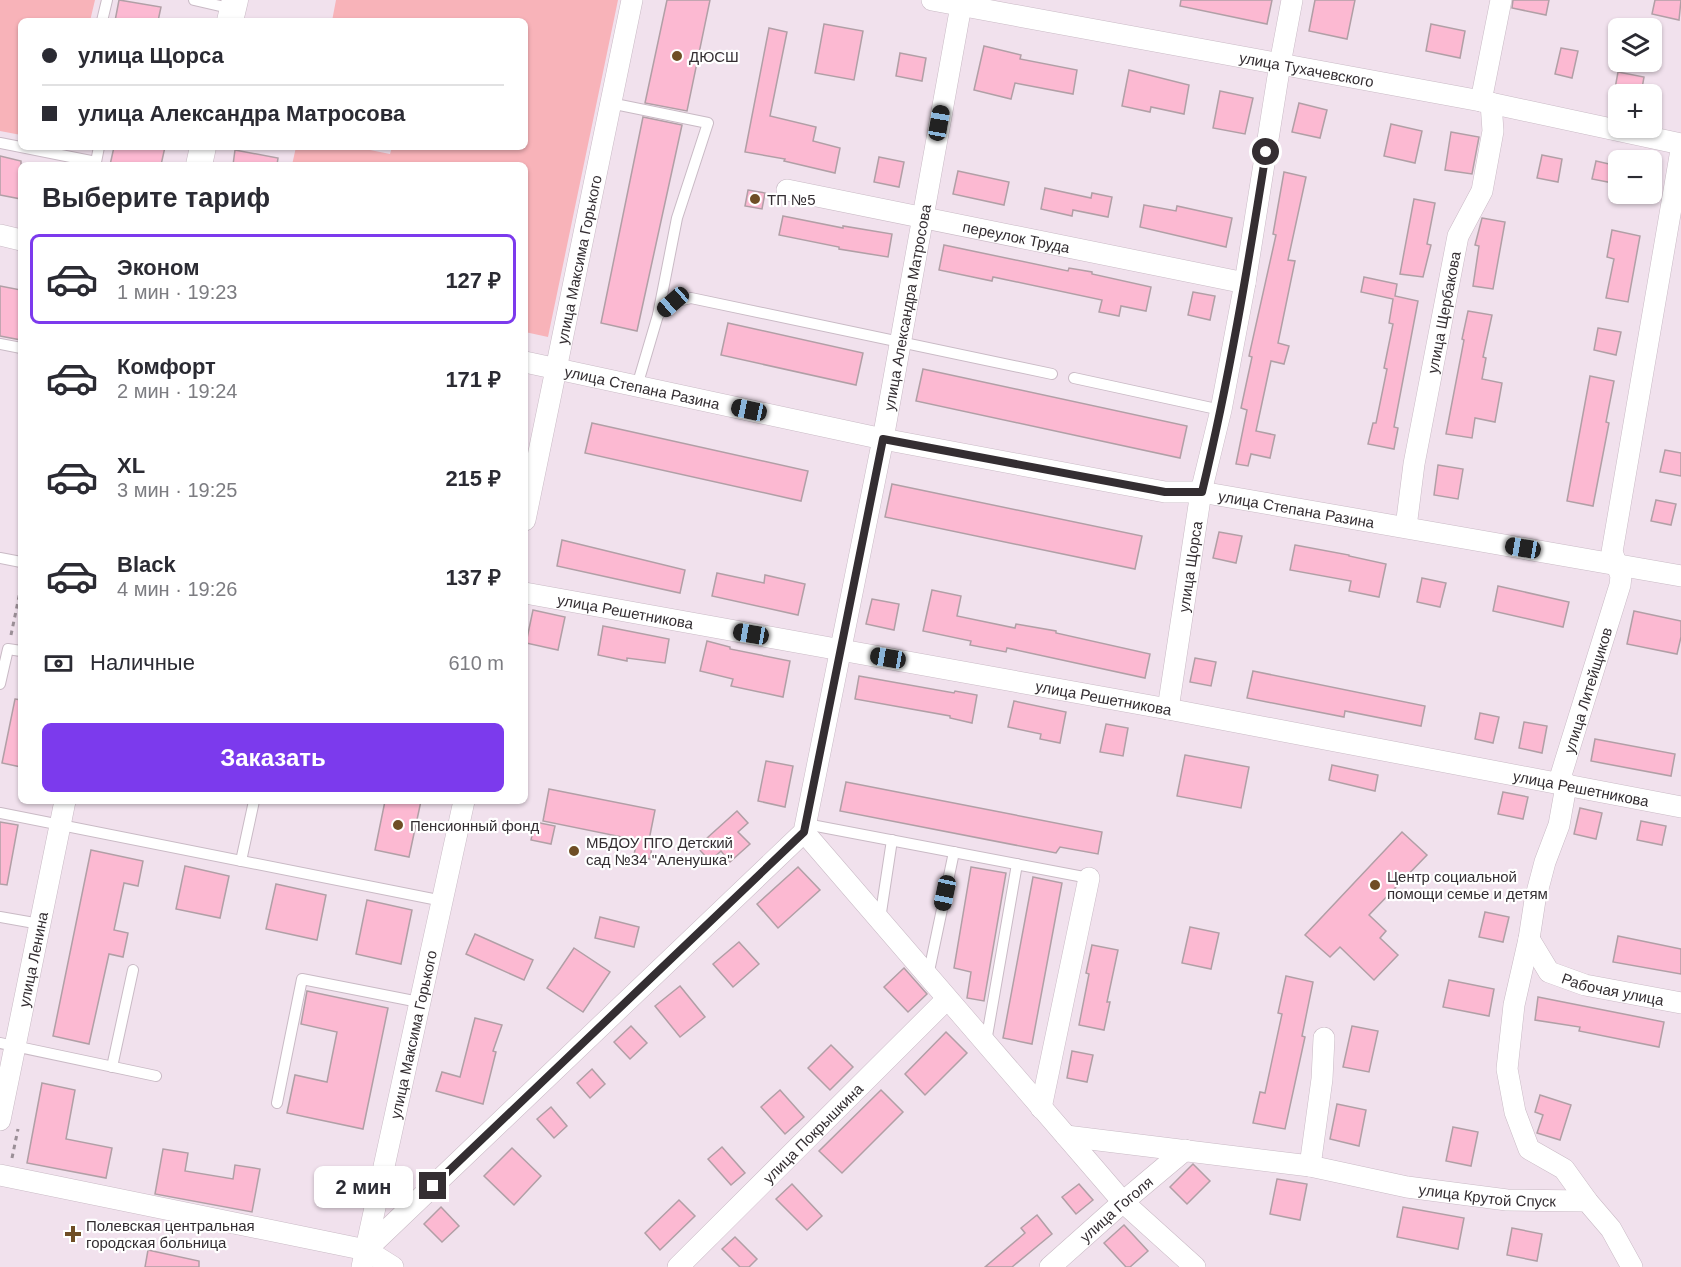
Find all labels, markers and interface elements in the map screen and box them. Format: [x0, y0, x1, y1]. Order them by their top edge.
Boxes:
map controls [1608, 18, 1662, 204]
button: layers [1608, 18, 1662, 72]
text: улица Щорса [78, 43, 224, 68]
place label: ДЮСШ [689, 48, 739, 65]
street label: улица Тухачевского [1238, 48, 1375, 90]
marker: ДЮСШ [670, 49, 684, 63]
button: + [1608, 84, 1662, 138]
text: улица Александра Матросова [78, 101, 405, 126]
car [927, 104, 951, 142]
route start [1252, 138, 1279, 165]
button: − [1608, 150, 1662, 204]
street label: улица Максима Горького [553, 173, 604, 345]
text: Выберите тариф [42, 183, 270, 213]
place label: ТП №5 [767, 191, 816, 208]
marker: ТП №5 [748, 192, 762, 206]
street label: улица Александра Матросова [880, 202, 934, 412]
street label: переулок Труда [961, 217, 1072, 256]
street label: улица Щербакова [1423, 249, 1463, 375]
icon: car [45, 252, 99, 306]
text: Эконом [117, 255, 200, 280]
text: 127 ₽ [445, 268, 501, 293]
text: 1 мин · 19:23 [117, 281, 237, 303]
car [654, 283, 692, 321]
icon: car [45, 351, 99, 405]
text: Комфорт [117, 354, 216, 379]
street label: улица Степана Разина [563, 362, 722, 412]
text: 171 ₽ [445, 367, 501, 392]
text: 2 мин · 19:24 [117, 380, 237, 402]
car [730, 397, 768, 423]
icon: car [45, 450, 99, 504]
text: XL [117, 453, 145, 478]
text: 215 ₽ [445, 466, 501, 491]
text: 3 мин · 19:25 [117, 479, 237, 501]
street label: улица Степана Разина [1217, 487, 1376, 531]
street label: улица Щорса [1174, 519, 1205, 613]
car [1504, 536, 1542, 560]
icon: car [45, 549, 99, 603]
text: Black [117, 552, 176, 577]
text: 137 ₽ [445, 565, 501, 590]
text: 4 мин · 19:26 [117, 578, 237, 600]
street label: улица Решетникова [556, 591, 695, 632]
car [732, 622, 770, 646]
street label: улица Литейщиков [1560, 625, 1615, 755]
car [869, 646, 907, 670]
icon: cash [42, 647, 75, 680]
text: Наличные [90, 650, 195, 675]
text: 610 m [448, 652, 504, 674]
street label: улица Решетникова [1034, 677, 1174, 718]
button: Заказать [42, 723, 504, 792]
street label: улица Решетникова [1512, 767, 1651, 809]
place label: Пенсионный фонд [410, 817, 539, 834]
marker: Пенсионный фонд [391, 818, 405, 832]
place label: МБДОУ ПГО Детский сад №34 "Аленушка" [586, 834, 733, 868]
marker: МБДОУ ПГО Детский сад №34 "Аленушка" [567, 844, 581, 858]
place label: Центр социальной помощи семье и детям [1387, 868, 1548, 902]
car [932, 874, 958, 912]
marker: Центр социальной помощи семье и детям [1368, 878, 1382, 892]
street label: улица Ленина [15, 909, 51, 1008]
street label: улица Максима Горького [386, 949, 440, 1120]
street label: Рабочая улица [1560, 969, 1666, 1008]
street label: улица Покрышкина [759, 1079, 866, 1186]
callout: 2 мин [313, 1165, 412, 1207]
route end [419, 1172, 446, 1199]
street label: улица Гоголя [1076, 1173, 1156, 1245]
text: 2 мин [336, 1176, 391, 1198]
street label: улица Крутой Спуск [1418, 1180, 1557, 1209]
place label: Полевская центральная городская больница [86, 1217, 255, 1251]
marker: Полевская центральная городская больница [64, 1225, 82, 1243]

